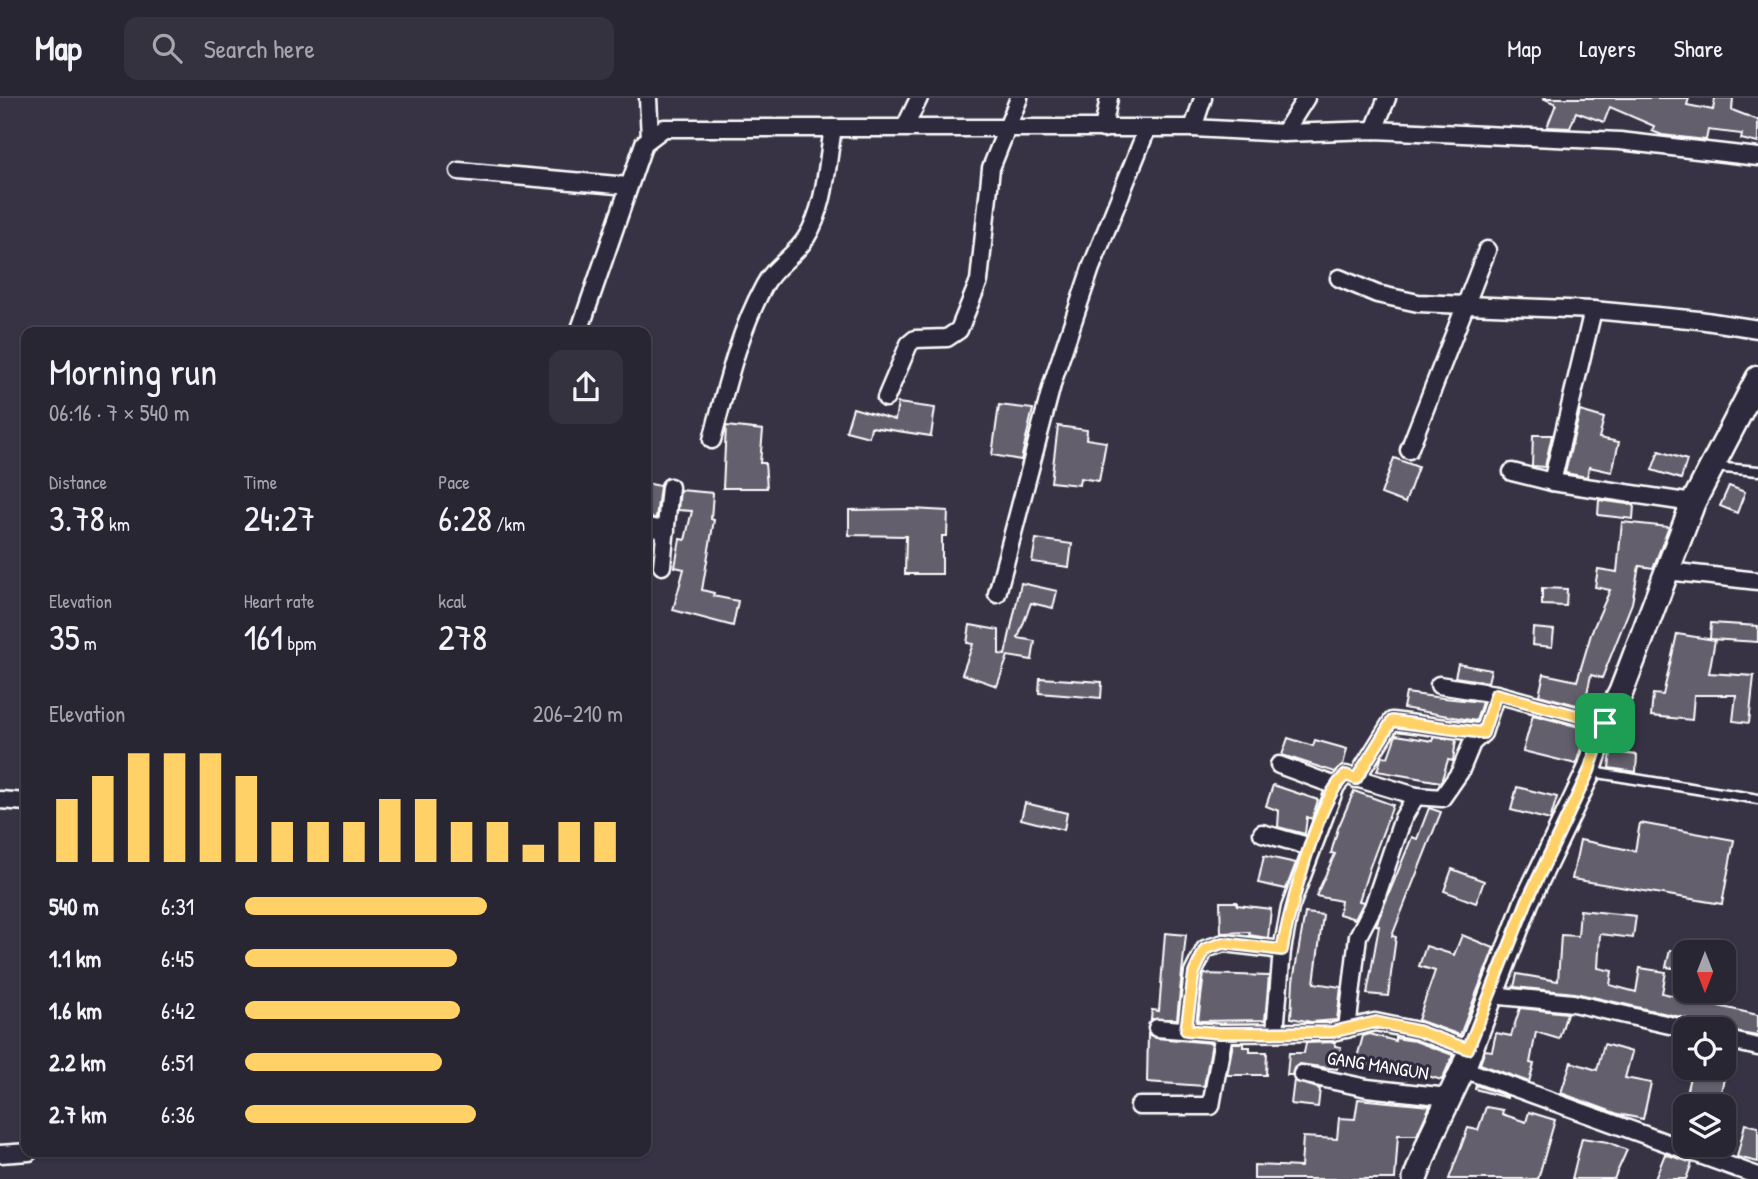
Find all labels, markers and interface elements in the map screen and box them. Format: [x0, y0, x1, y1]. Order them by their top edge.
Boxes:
search box [124, 17, 614, 80]
text: Map [35, 26, 82, 70]
icon: search [148, 29, 186, 67]
text: Search here [204, 31, 315, 66]
text: Map [1507, 32, 1541, 64]
text: Layers [1579, 32, 1636, 64]
text: Share [1674, 32, 1723, 64]
text: Morning run [49, 345, 217, 397]
button: share [549, 350, 623, 424]
text: 06:16 · 7 × 540 m [49, 397, 189, 428]
text: Distance [49, 469, 107, 495]
text: Time [244, 469, 277, 495]
text: Pace [438, 469, 470, 495]
text: 3.78 [49, 495, 105, 542]
text: 24:27 [244, 495, 315, 542]
text: 6:28 [438, 495, 492, 542]
text: km [105, 511, 130, 537]
text: /km [492, 511, 525, 537]
text: Elevation [49, 588, 112, 614]
text: Heart rate [244, 588, 315, 614]
text: kcal [438, 588, 466, 614]
text: 35 [49, 614, 80, 661]
text: 161 [244, 614, 283, 661]
text: 278 [438, 614, 487, 661]
text: m [80, 630, 97, 656]
text: bpm [283, 630, 316, 656]
pin [1575, 693, 1635, 753]
text: Elevation [49, 698, 125, 729]
text: 206–210 m [533, 698, 623, 729]
icon: arrive [1586, 704, 1624, 742]
text: 540 m [49, 891, 99, 922]
text: 6:31 [161, 891, 194, 922]
north arrow [1673, 940, 1736, 1003]
map controls [1673, 940, 1736, 1157]
text: 1.1 km [49, 943, 101, 974]
text: 6:45 [161, 943, 194, 974]
text: 1.6 km [49, 995, 102, 1026]
text: 6:42 [161, 995, 195, 1026]
button: locate [1673, 1017, 1736, 1080]
street label: GANG MANGUN [1325, 1044, 1431, 1086]
text: 2.2 km [49, 1047, 106, 1078]
text: 6:51 [161, 1047, 194, 1078]
button: layers [1673, 1094, 1736, 1157]
text: 2.7 km [49, 1099, 107, 1130]
text: 6:36 [161, 1099, 195, 1130]

